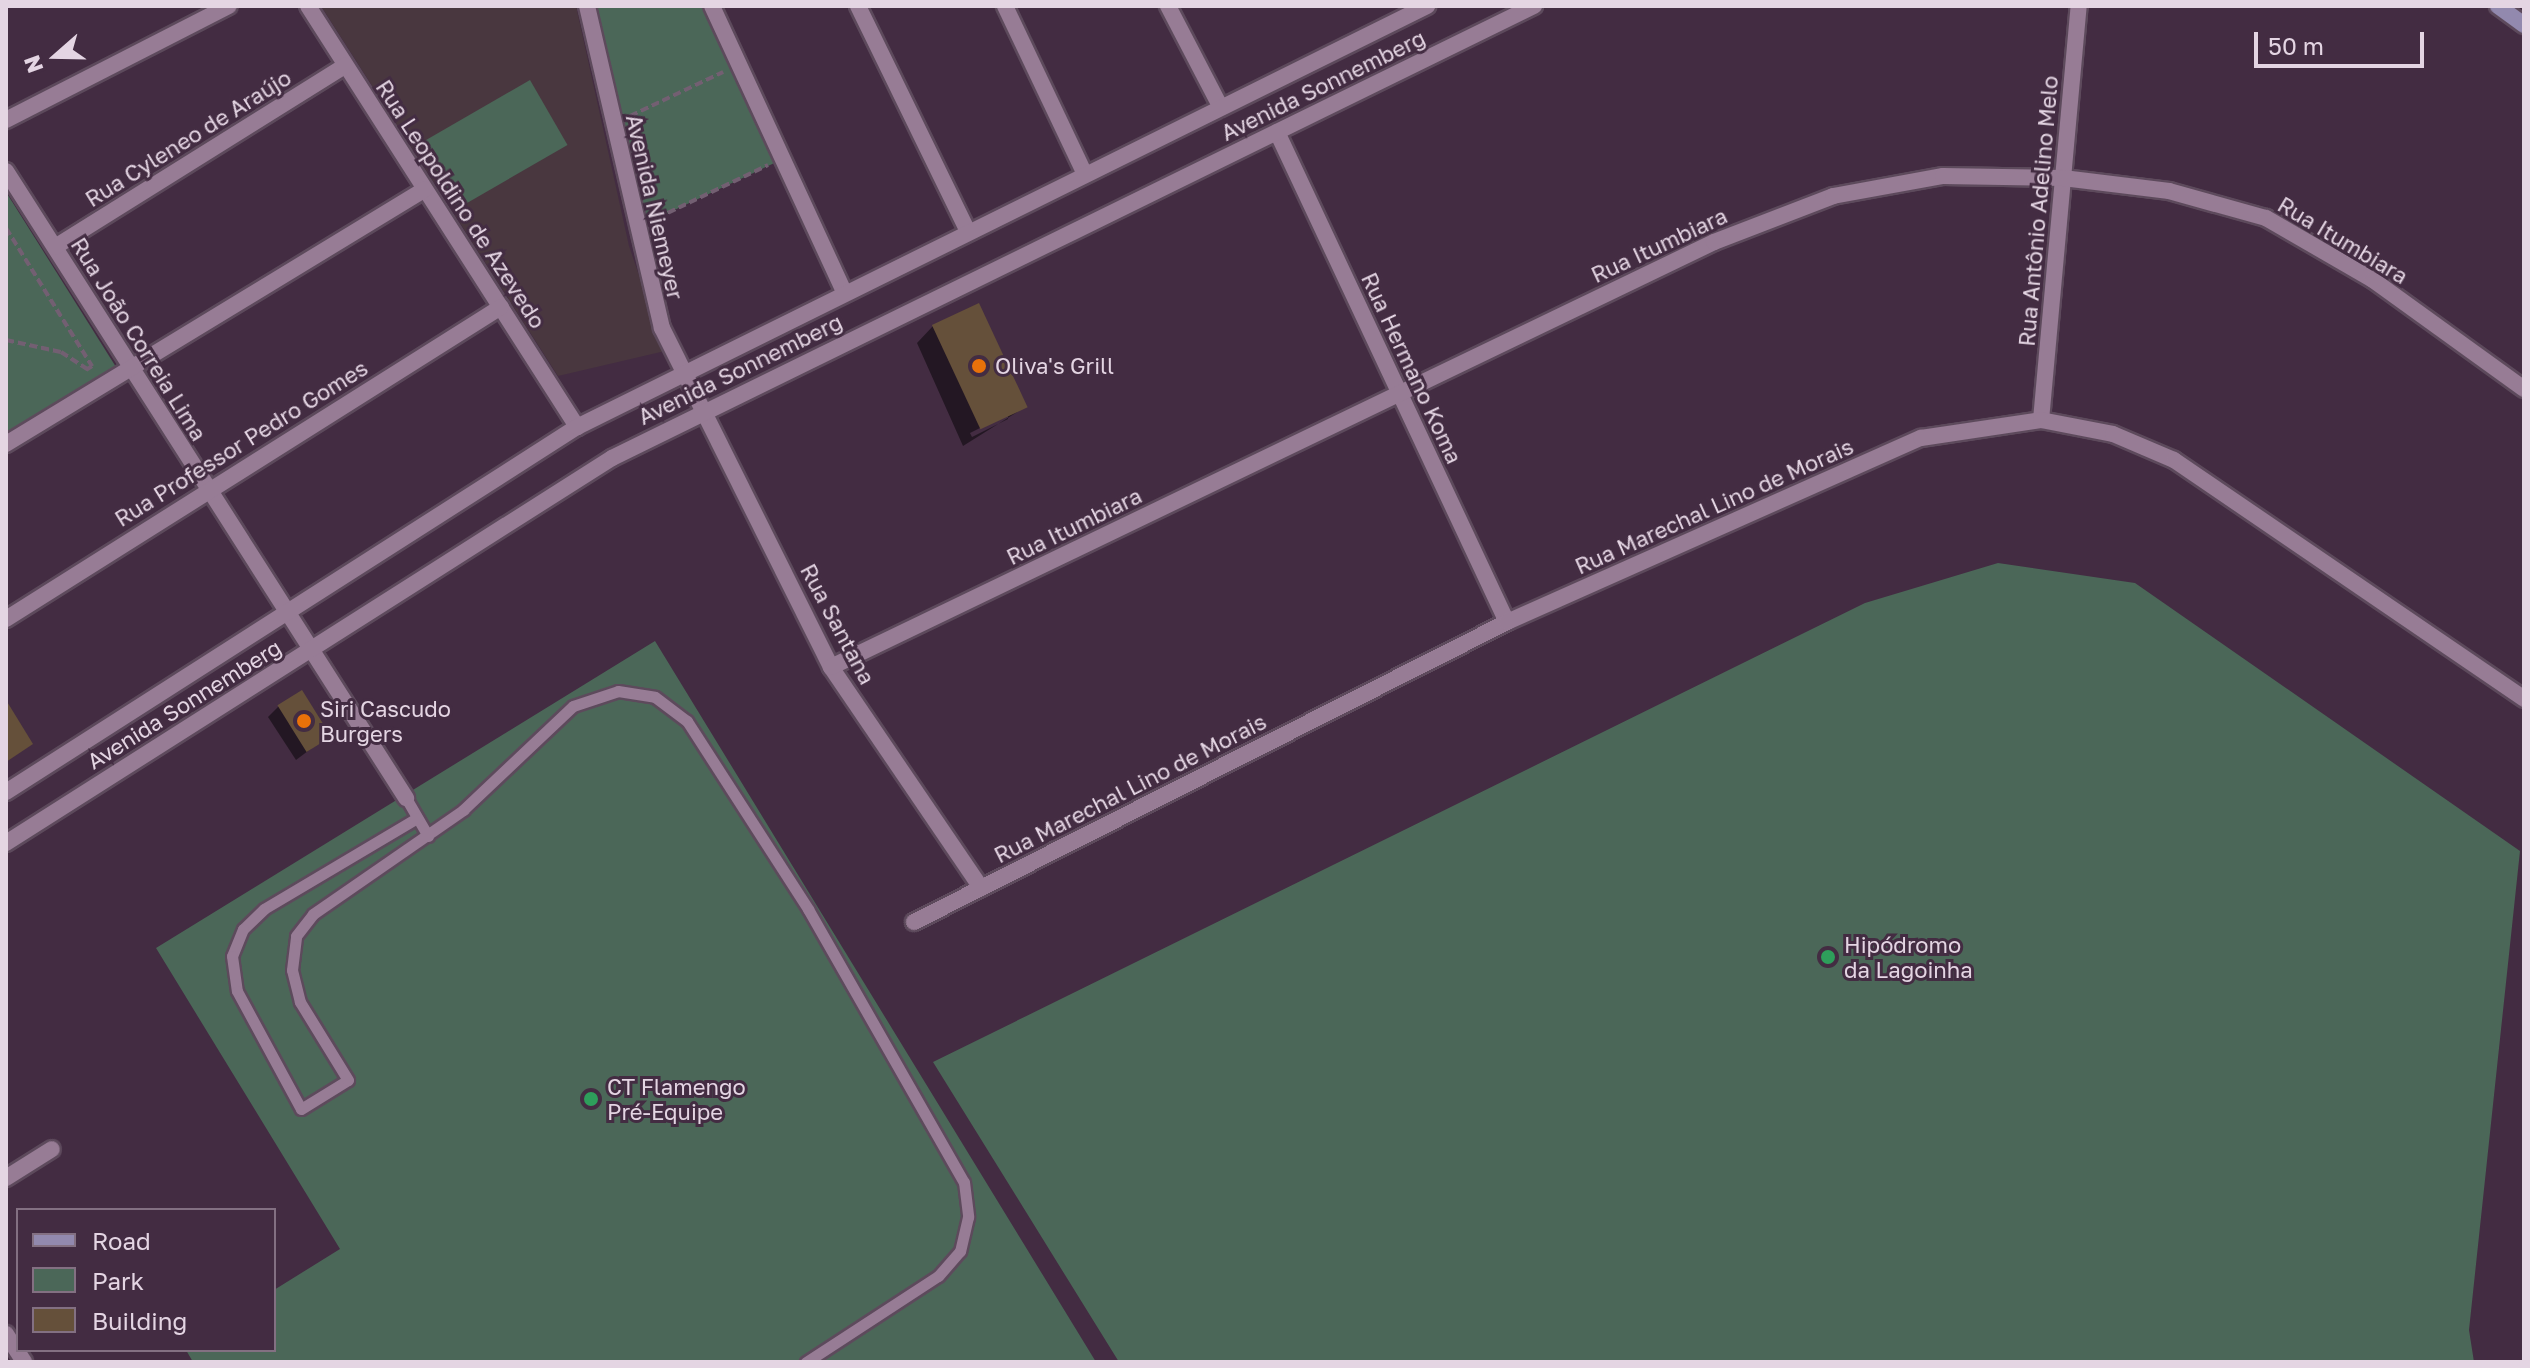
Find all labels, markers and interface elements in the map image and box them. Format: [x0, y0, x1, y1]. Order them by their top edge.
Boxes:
north arrow [16, 16, 96, 96]
scale bar [2258, 16, 2428, 66]
street label: Avenida Sonnemberg [1217, 24, 1429, 146]
text: 50 m [2268, 31, 2324, 60]
text: N [17, 52, 49, 77]
street label: Rua Cyleneo de Araújo [80, 64, 296, 212]
street label: Rua Leopoldino de Azevedo [371, 75, 551, 333]
street label: Rua Antônio Adelino Melo [2013, 75, 2063, 347]
street label: Avenida Niemeyer [621, 112, 689, 302]
street label: Rua Itumbiara [2273, 191, 2413, 289]
street label: Rua Itumbiara [1587, 202, 1731, 288]
street label: Rua João Correia Lima [66, 233, 212, 445]
street label: Rua Hermano Koma [1356, 268, 1468, 468]
street label: Avenida Sonnemberg [634, 308, 846, 430]
place label: Oliva's Grill [995, 353, 1114, 379]
street label: Rua Professor Pedro Gomes [110, 354, 372, 532]
marker: Oliva's Grill [970, 357, 988, 375]
street label: Rua Marechal Lino de Morais [1571, 433, 1857, 579]
street label: Rua Itumbiara [1002, 482, 1146, 570]
street label: Rua Santana [795, 559, 881, 689]
street label: Avenida Sonnemberg [82, 634, 286, 774]
place label: Siri Cascudo Burgers [320, 695, 451, 746]
street label: Rua Marechal Lino de Morais [990, 708, 1270, 868]
marker: Siri Cascudo Burgers [295, 712, 313, 730]
place label: Hipódromo da Lagoinha [1844, 931, 1973, 982]
marker: Hipódromo da Lagoinha [1819, 948, 1837, 966]
place label: CT Flamengo Pré-Equipe [607, 1073, 746, 1124]
marker: CT Flamengo Pré-Equipe [582, 1090, 600, 1108]
legend [16, 1208, 276, 1352]
text: Road [92, 1226, 151, 1255]
text: Park [92, 1266, 144, 1295]
text: Building [92, 1306, 187, 1335]

